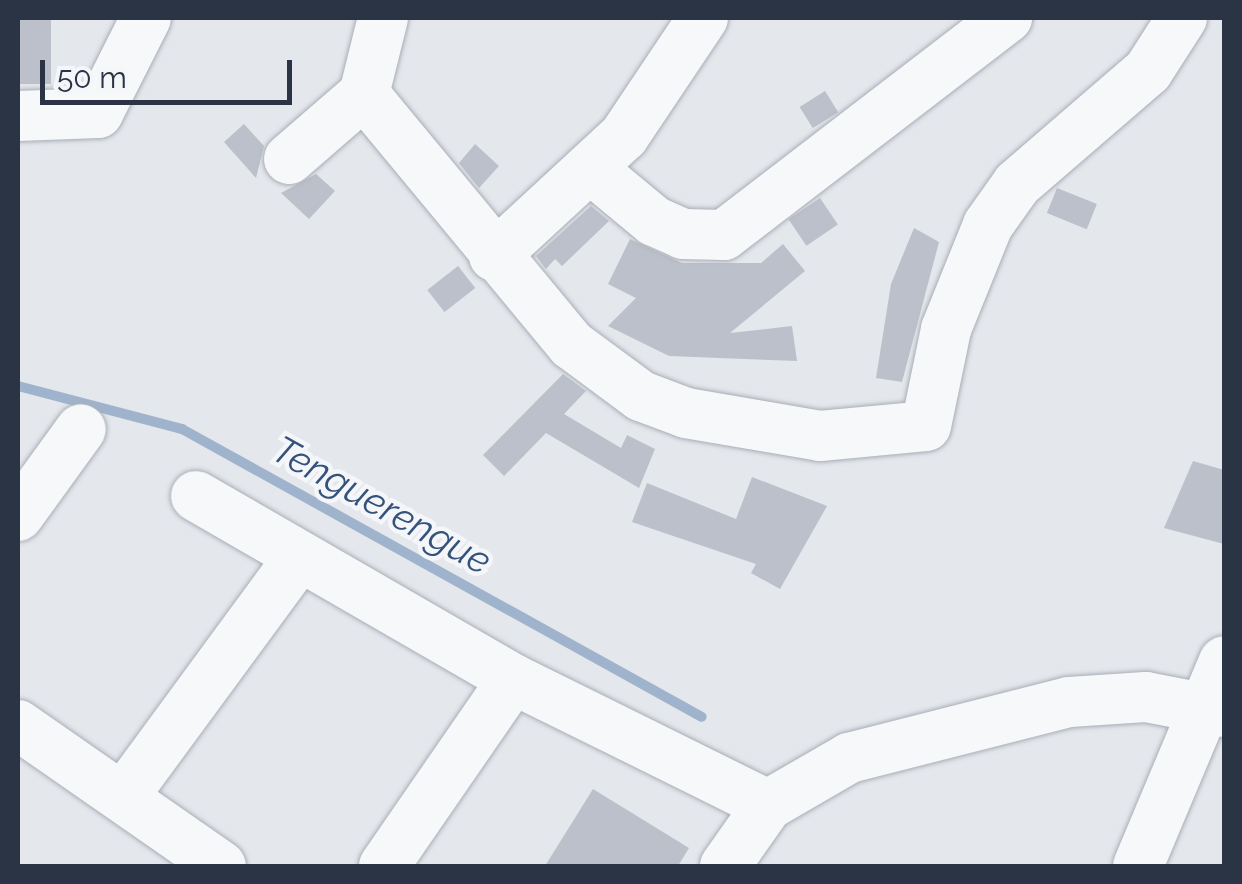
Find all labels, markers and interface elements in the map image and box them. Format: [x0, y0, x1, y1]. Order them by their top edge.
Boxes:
scale bar [45, 40, 298, 102]
text: 50 m [57, 60, 127, 95]
water label: Tenguerengue [265, 426, 499, 584]

